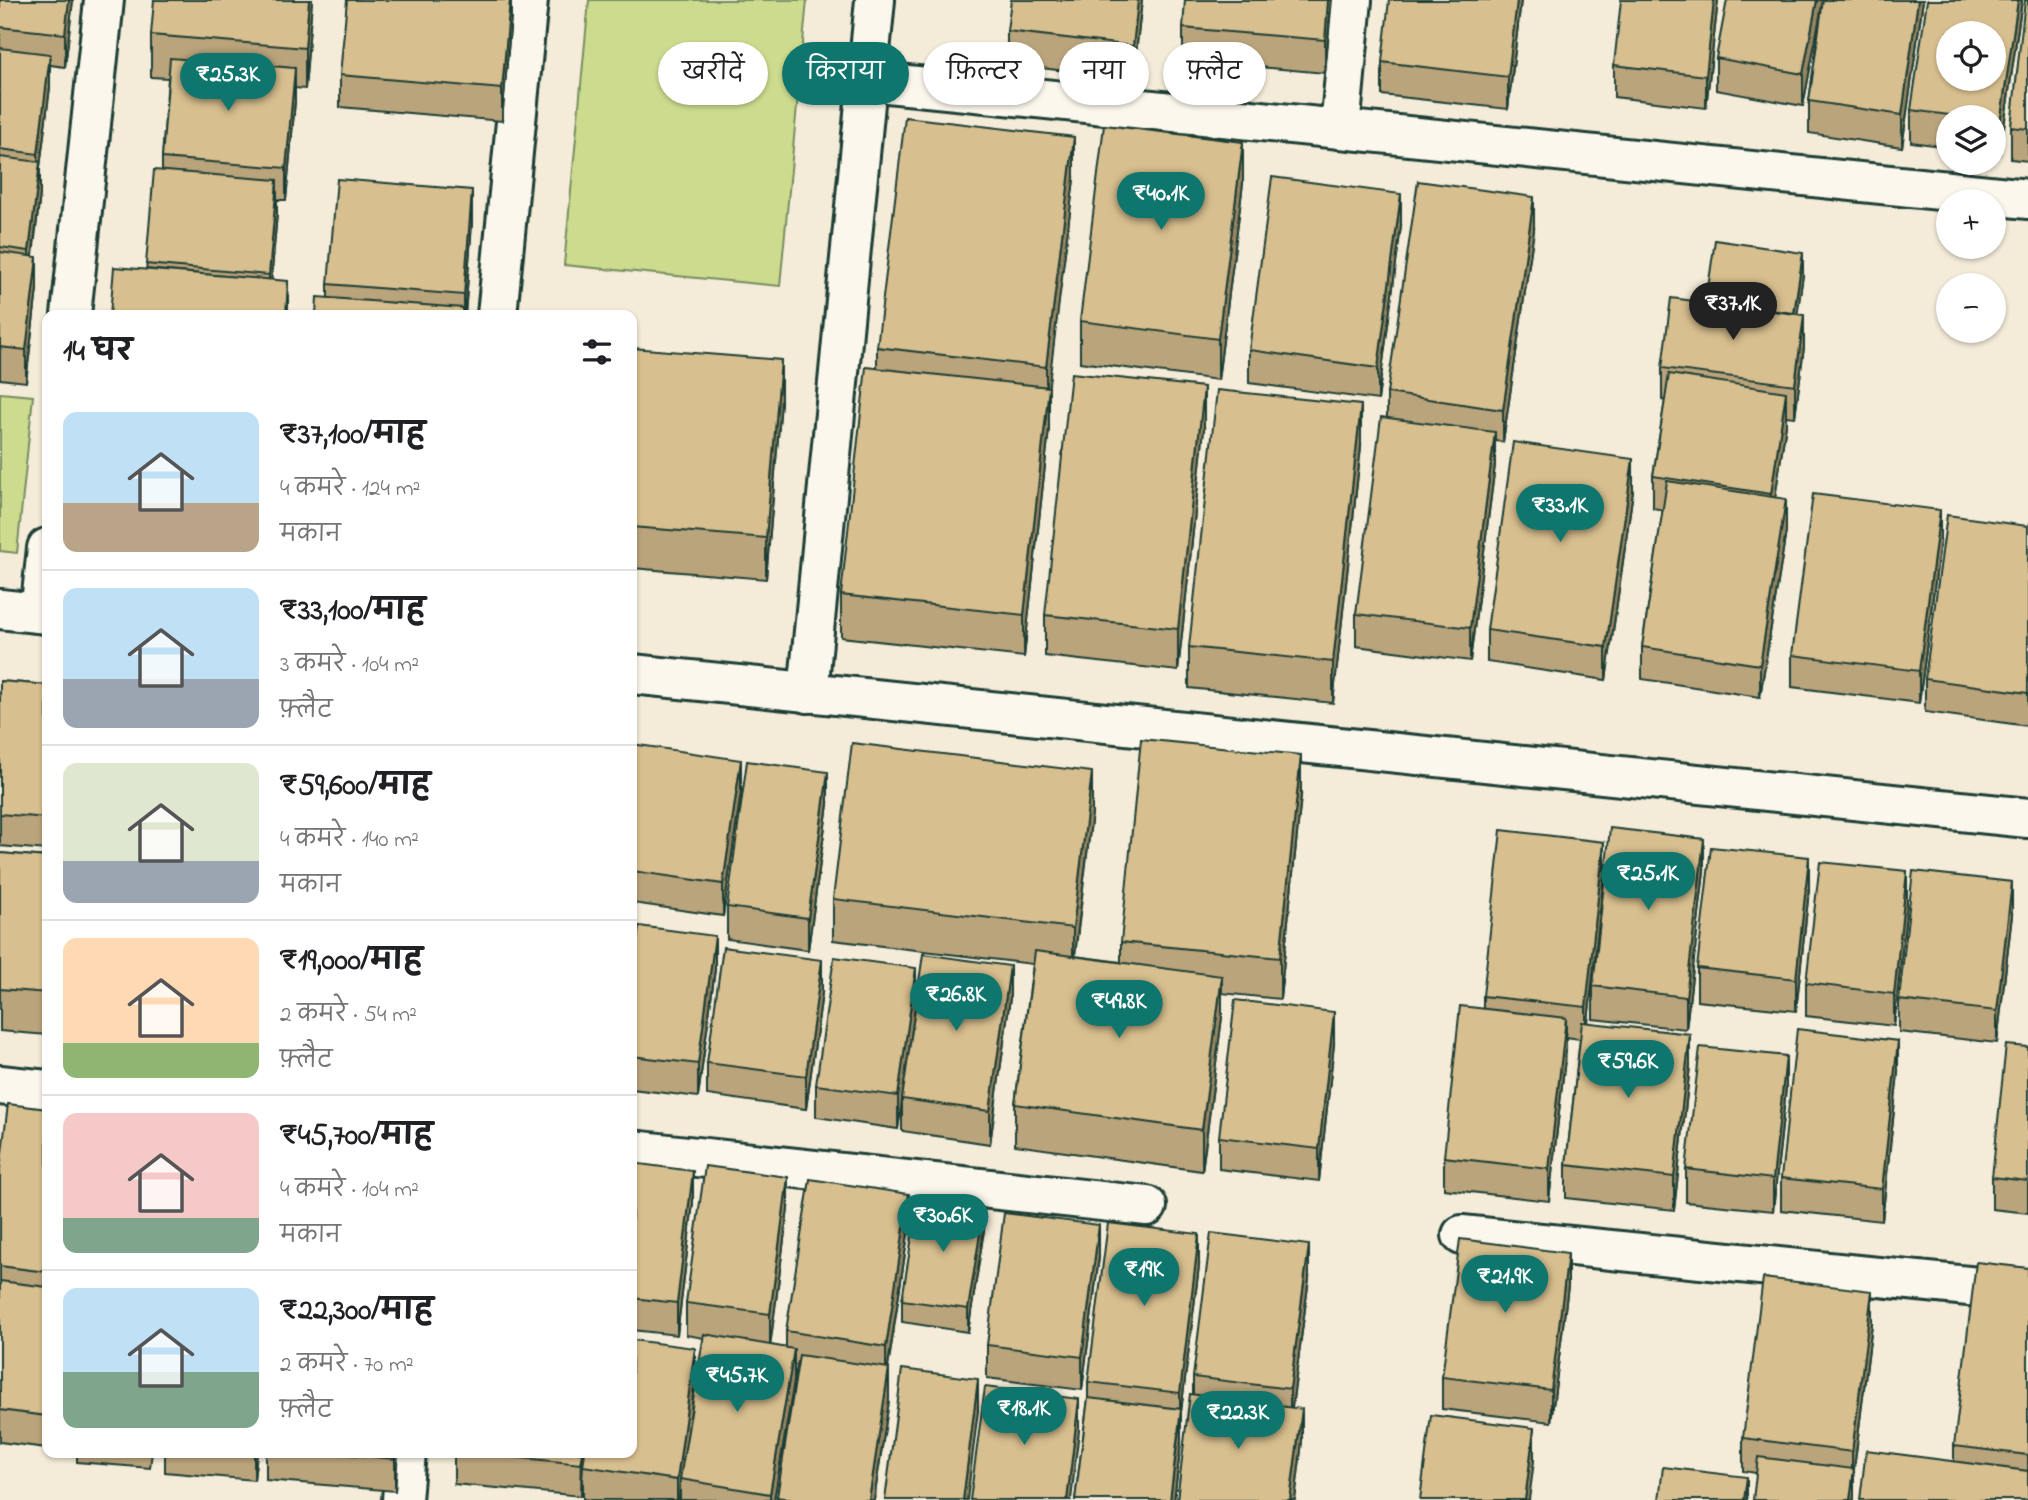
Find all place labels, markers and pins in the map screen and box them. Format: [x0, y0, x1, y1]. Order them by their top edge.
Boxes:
pin: ₹25.3K [171, 54, 285, 113]
pin: ₹40.1K [1104, 173, 1218, 232]
pin: ₹37.1K [1676, 282, 1790, 342]
pin: ₹33.1K [1503, 484, 1617, 544]
pin: ₹25.1K [1591, 852, 1705, 912]
pin: ₹26.8K [899, 974, 1013, 1033]
pin: ₹49.8K [1062, 981, 1176, 1040]
pin: ₹59.6K [1571, 1040, 1685, 1100]
pin: ₹30.6K [886, 1194, 1000, 1254]
pin: ₹19K [1103, 1248, 1185, 1308]
pin: ₹21.9K [1448, 1256, 1562, 1315]
pin: ₹45.7K [680, 1354, 794, 1414]
pin: ₹18.1K [967, 1388, 1081, 1447]
pin: ₹22.3K [1181, 1392, 1295, 1451]

